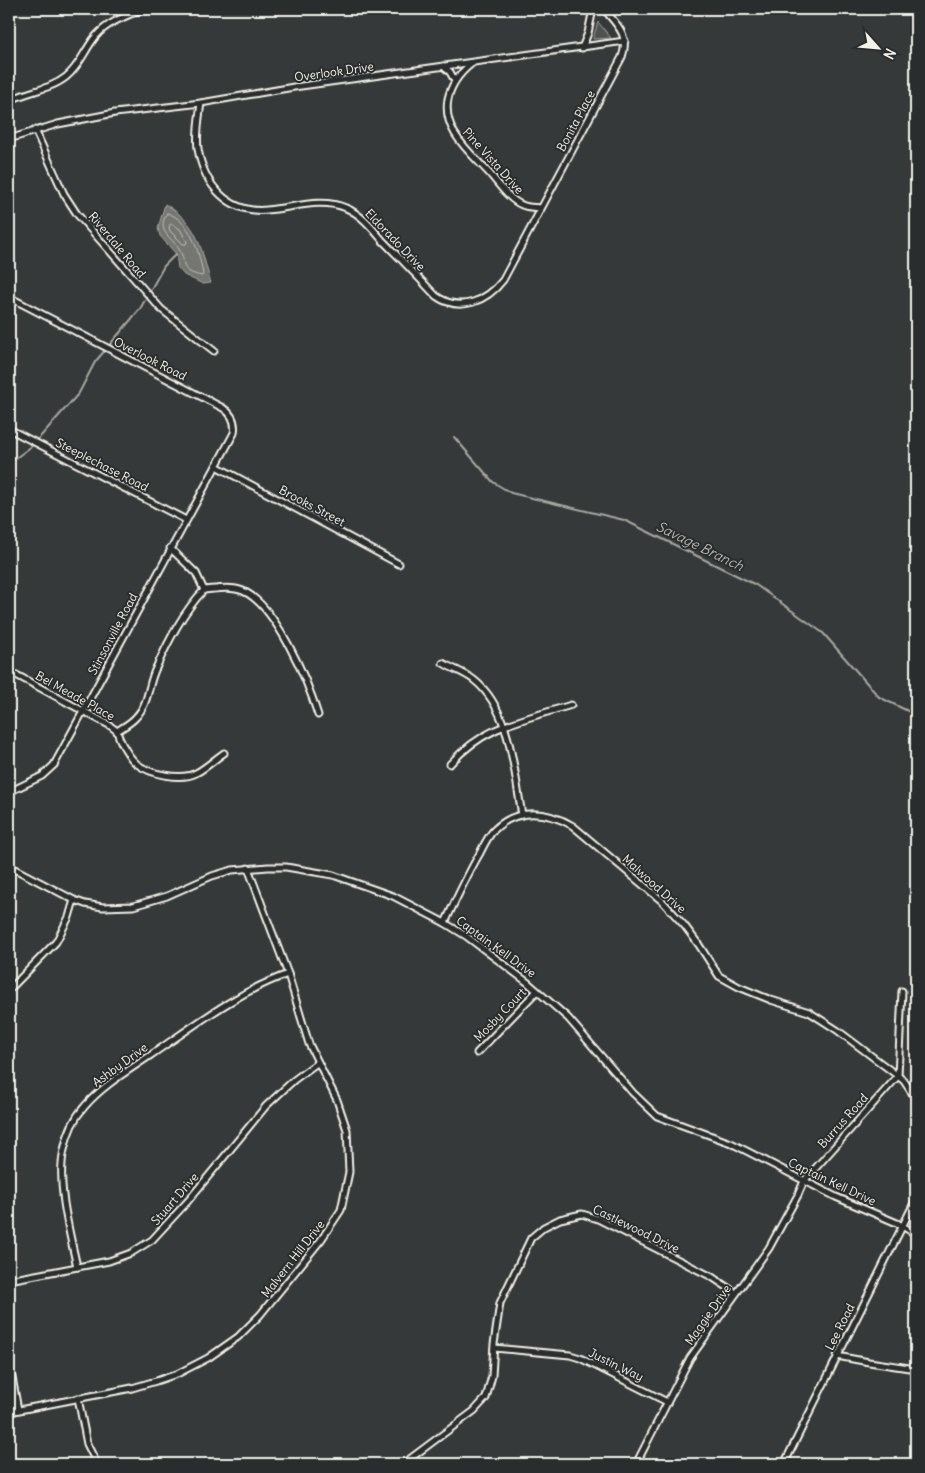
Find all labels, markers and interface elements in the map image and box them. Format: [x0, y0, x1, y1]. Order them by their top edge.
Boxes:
north arrow [852, 22, 902, 72]
text: N [879, 46, 900, 62]
street label: Overlook Drive [293, 59, 375, 84]
street label: Bonita Place [553, 88, 598, 154]
street label: Pine Vista Drive [460, 124, 527, 197]
street label: Eldorado Drive [362, 206, 429, 274]
street label: Riverdale Road [85, 209, 149, 281]
street label: Overlook Road [111, 334, 189, 383]
street label: Steeplechase Road [53, 435, 151, 494]
street label: Brooks Street [277, 482, 348, 529]
water label: Savage Branch [653, 517, 748, 575]
street label: Stinsonville Road [85, 590, 140, 677]
street label: Bel Meade Place [33, 668, 117, 723]
street label: Malwood Drive [619, 851, 689, 916]
street label: Captain Kell Drive [453, 913, 539, 981]
street label: Mosby Court [470, 985, 529, 1045]
street label: Ashby Drive [89, 1039, 150, 1090]
street label: Burrus Road [814, 1090, 871, 1151]
street label: Captain Kell Drive [786, 1155, 878, 1208]
street label: Stuart Drive [148, 1169, 201, 1228]
street label: Castlewood Drive [590, 1201, 682, 1256]
street label: Malvern Hill Drive [258, 1217, 327, 1300]
street label: Maggie Drive [681, 1282, 734, 1348]
street label: Lee Road [822, 1301, 858, 1352]
street label: Justin Way [586, 1345, 646, 1384]

